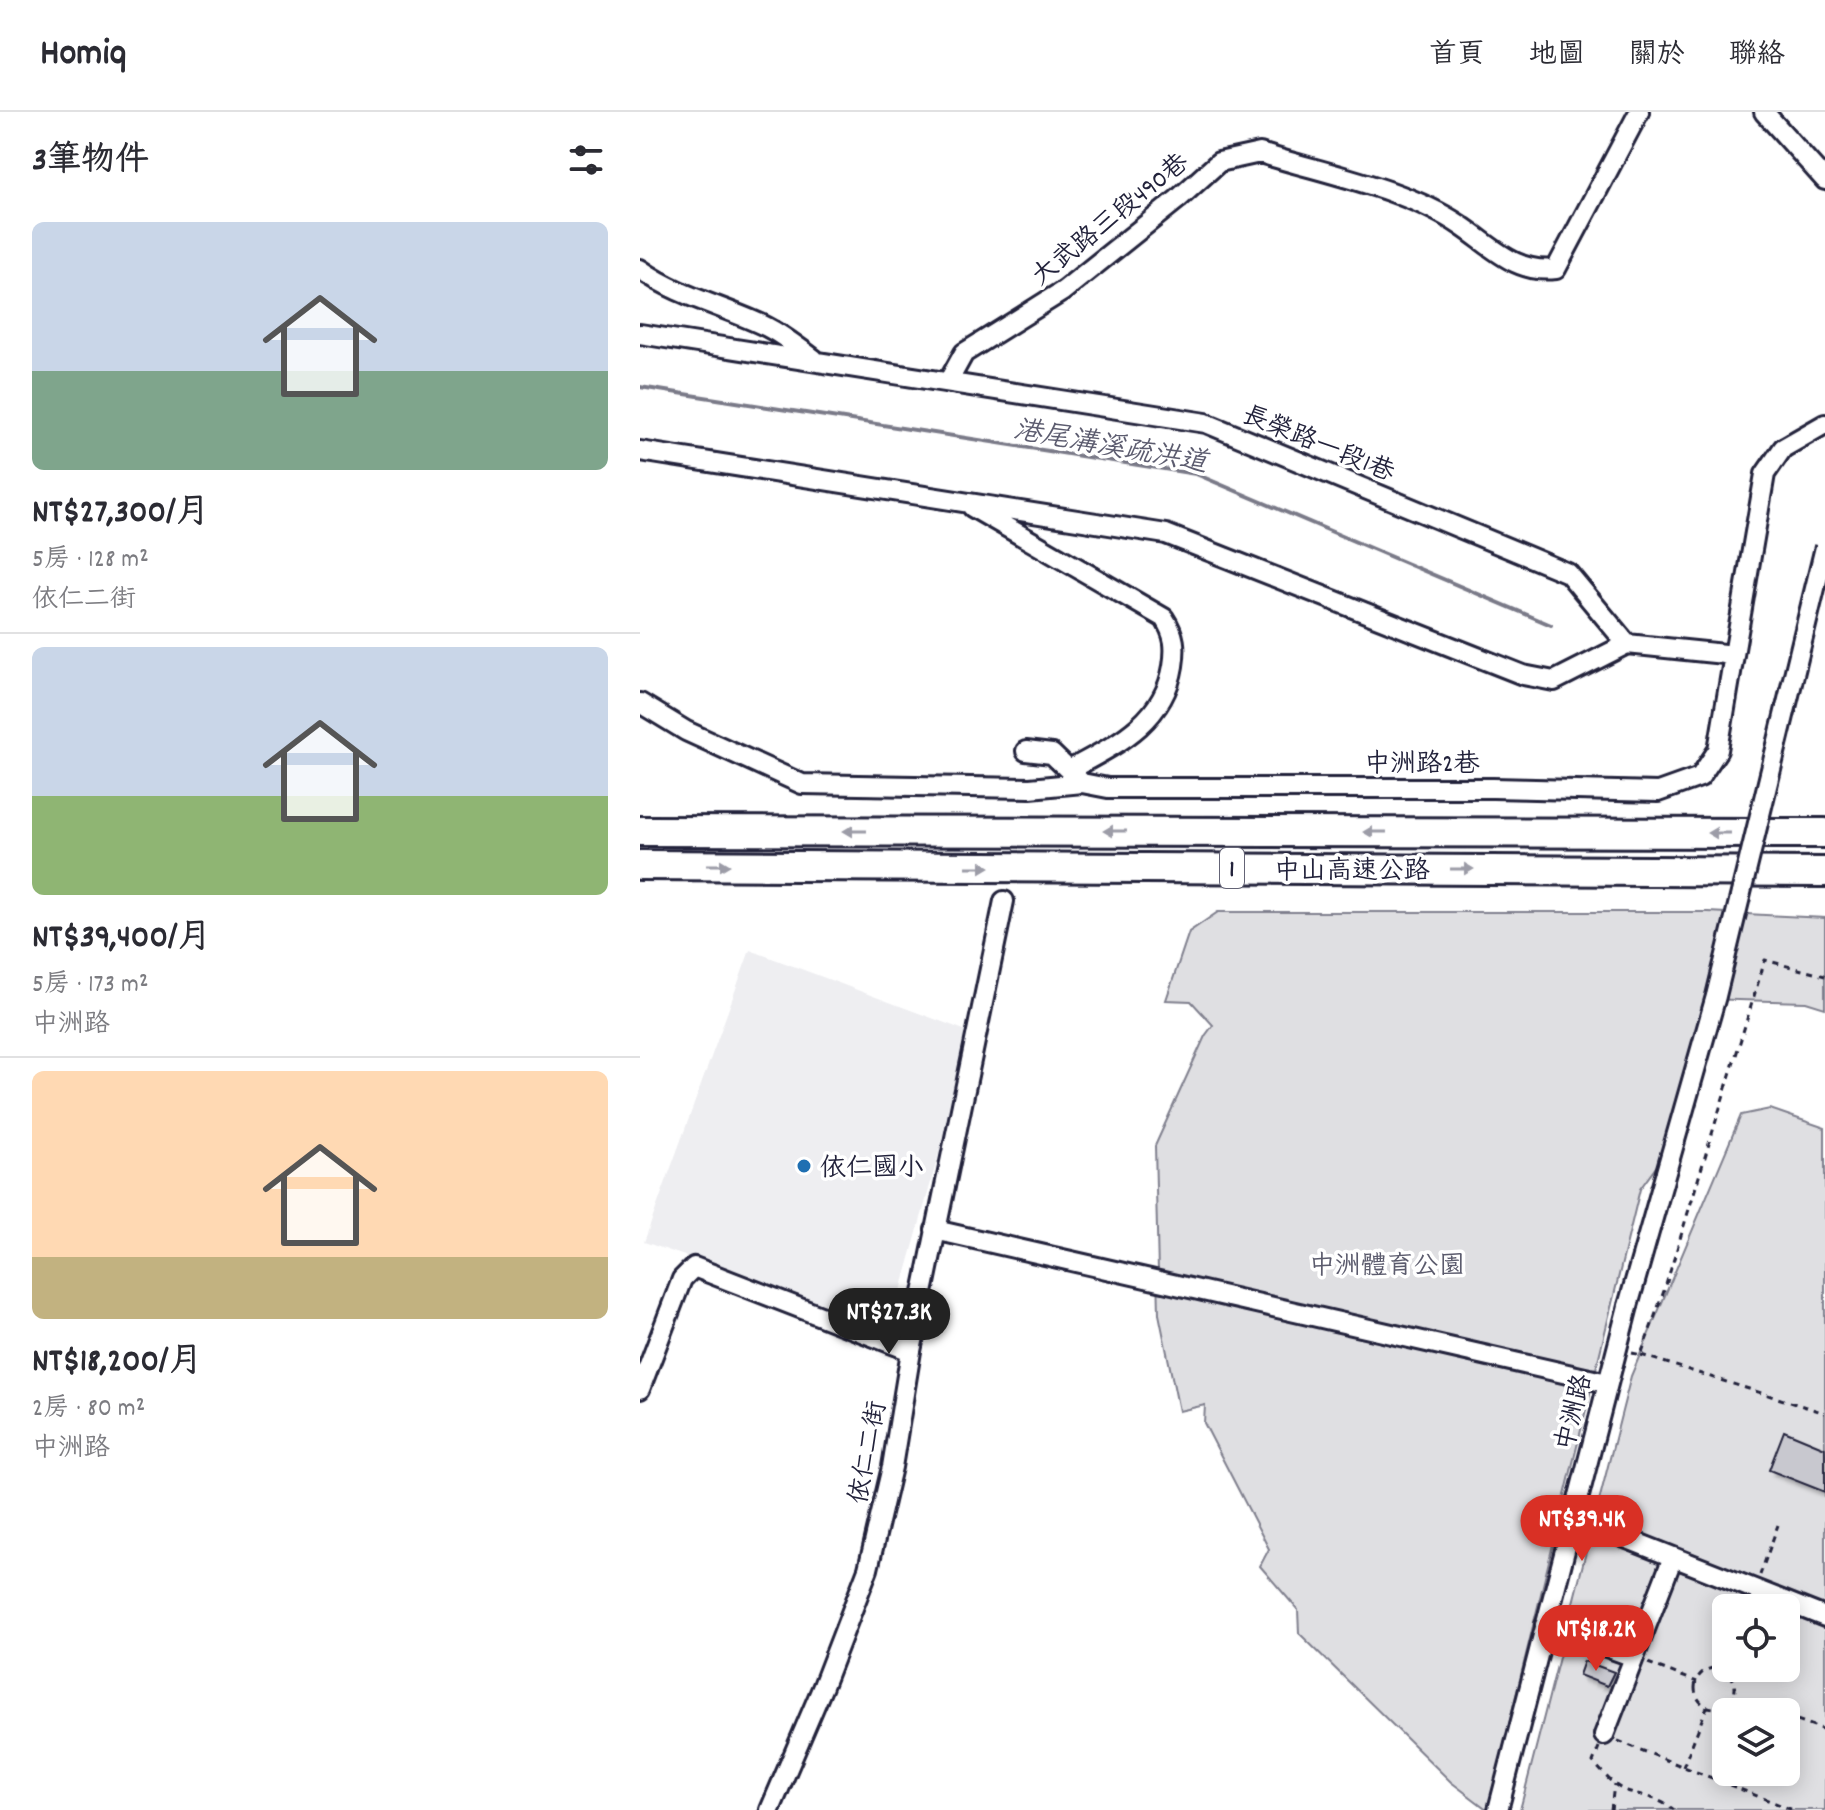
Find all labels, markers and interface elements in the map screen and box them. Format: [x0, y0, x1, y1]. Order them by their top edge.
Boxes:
text: Homiq [40, 28, 126, 83]
text: 首頁 [1429, 37, 1485, 77]
text: 地圖 [1529, 37, 1585, 77]
text: 關於 [1629, 37, 1685, 77]
text: 聯絡 [1729, 37, 1785, 77]
text: 3筆物件 [32, 138, 149, 187]
icon: filters [564, 138, 608, 182]
street label: 大武路三段490巷 [1025, 146, 1198, 296]
icon: home [248, 274, 392, 418]
street label: 長榮路一段1巷 [1236, 398, 1400, 493]
water label: 港尾溝溪疏洪道 [1010, 412, 1212, 486]
text: NT$27,300/月 [32, 490, 210, 539]
text: 5房 · 128 m² [32, 542, 149, 579]
text: 依仁二街 [32, 582, 136, 619]
icon: home [248, 699, 392, 843]
street label: 中洲路2巷 [1364, 747, 1480, 784]
one-way arrow [842, 825, 867, 837]
one-way arrow [1102, 825, 1127, 837]
one-way arrow [1362, 826, 1387, 838]
one-way arrow [1706, 826, 1731, 839]
road number: 1 [1220, 848, 1244, 888]
street label: 中山高速公路 [1274, 854, 1430, 891]
one-way arrow [706, 859, 731, 871]
one-way arrow [966, 860, 991, 873]
one-way arrow [1450, 863, 1475, 876]
text: NT$39,400/月 [32, 915, 212, 964]
text: 5房 · 173 m² [32, 967, 148, 1004]
text: 中洲路 [32, 1007, 110, 1044]
icon: home [248, 1123, 392, 1267]
place label: 依仁國小 [820, 1151, 924, 1188]
marker: 依仁國小 [795, 1157, 813, 1175]
park label: 中洲體育公園 [1309, 1249, 1465, 1286]
pin: NT$27.3K [806, 1288, 972, 1356]
text: NT$27.3K [846, 1295, 932, 1332]
text: NT$18,200/月 [32, 1339, 203, 1388]
street label: 中洲路 [1548, 1371, 1603, 1455]
text: 2房 · 80 m² [32, 1391, 145, 1428]
street label: 依仁二街 [841, 1398, 898, 1507]
text: 中洲路 [32, 1431, 110, 1468]
pin: NT$39.4K [1499, 1495, 1665, 1563]
text: NT$39.4K [1539, 1502, 1626, 1539]
map controls [1712, 1594, 1800, 1786]
button: locate [1712, 1594, 1800, 1682]
pin: NT$18.2K [1513, 1605, 1679, 1673]
text: NT$18.2K [1556, 1612, 1636, 1649]
button: layers [1712, 1698, 1800, 1786]

